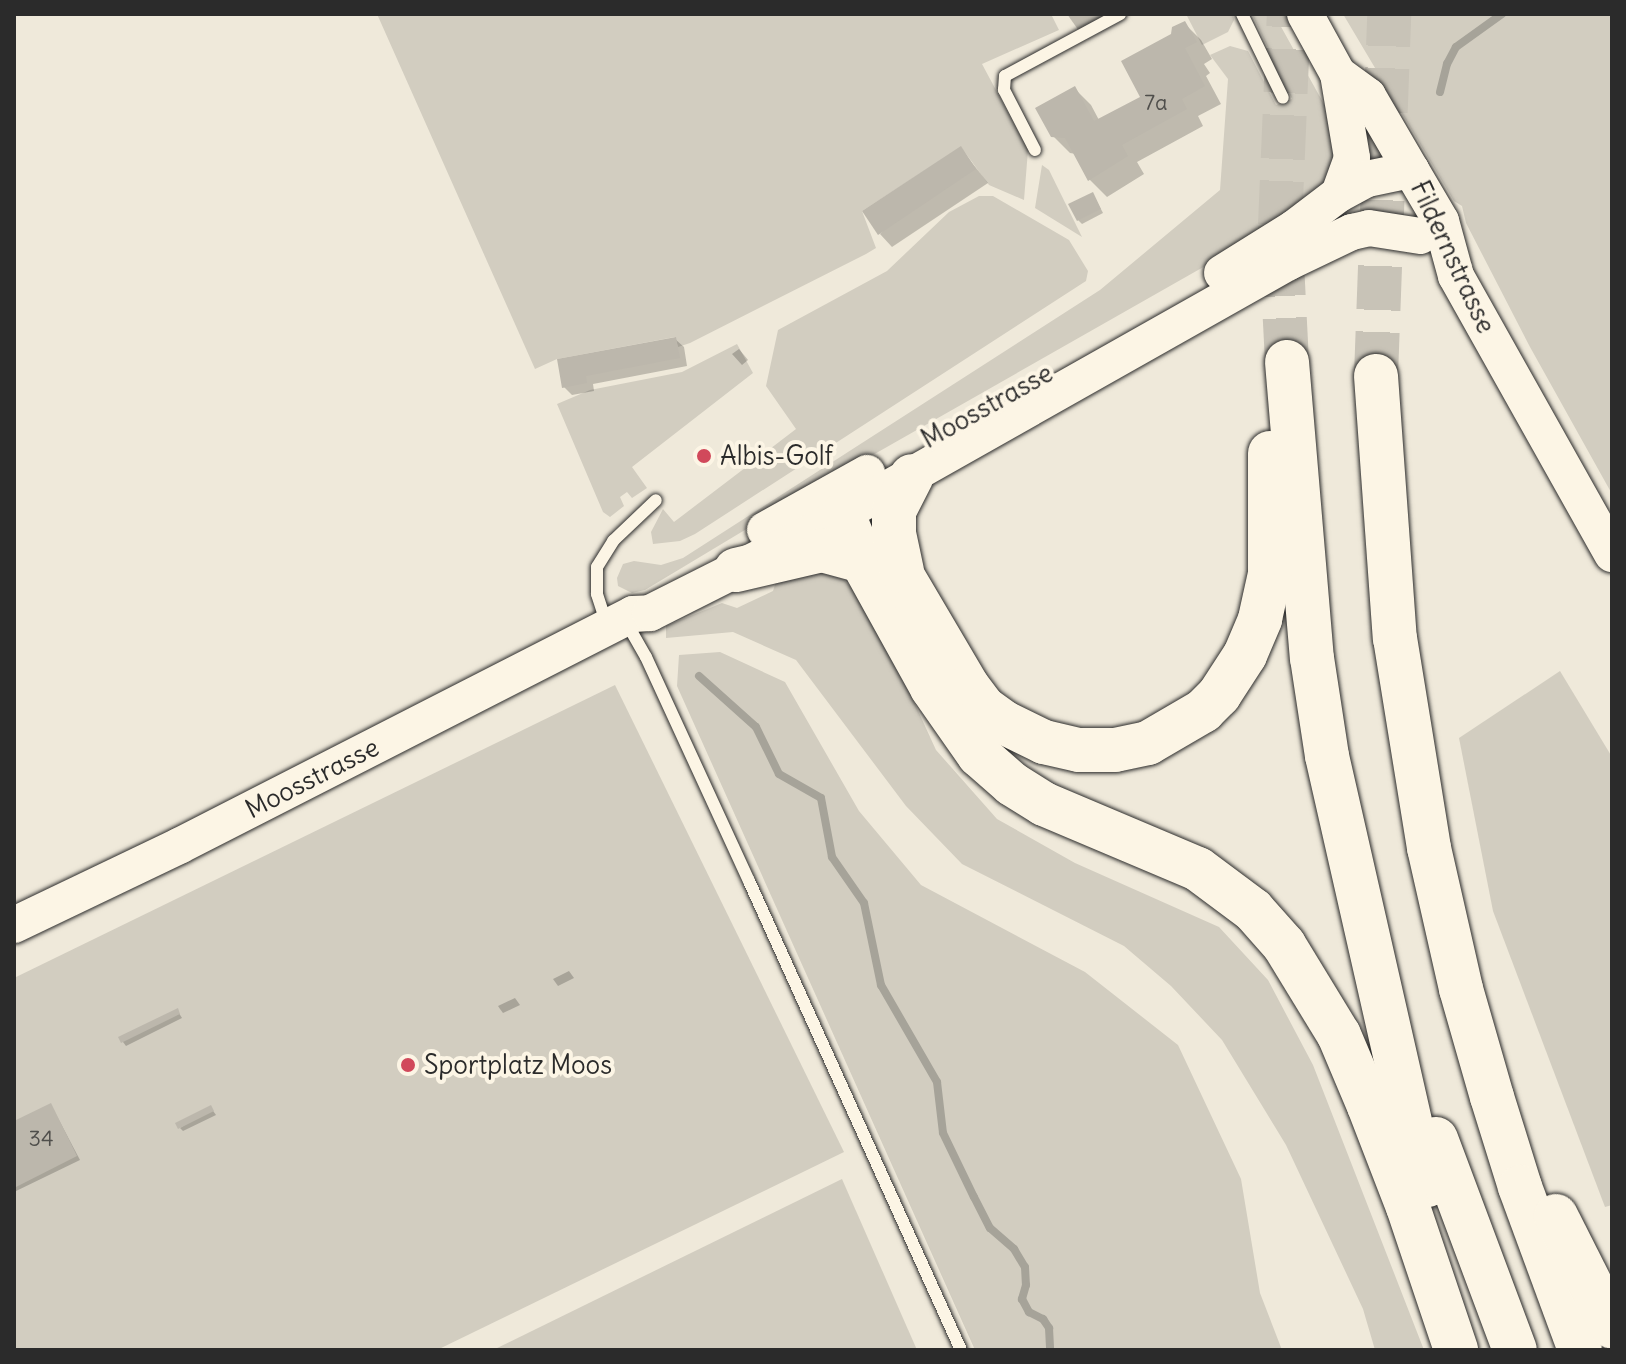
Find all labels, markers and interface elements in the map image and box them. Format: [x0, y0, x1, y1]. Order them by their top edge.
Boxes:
house number: 7a [1144, 90, 1168, 116]
street label: Fildernstrasse [1404, 176, 1502, 338]
street label: Moosstrasse [916, 357, 1058, 455]
place label: Albis-Golf [720, 440, 833, 472]
marker: Albis-Golf [695, 447, 713, 465]
street label: Moosstrasse [240, 731, 384, 825]
place label: Sportplatz Moos [424, 1049, 612, 1081]
marker: Sportplatz Moos [399, 1056, 417, 1074]
house number: 34 [28, 1126, 54, 1152]

